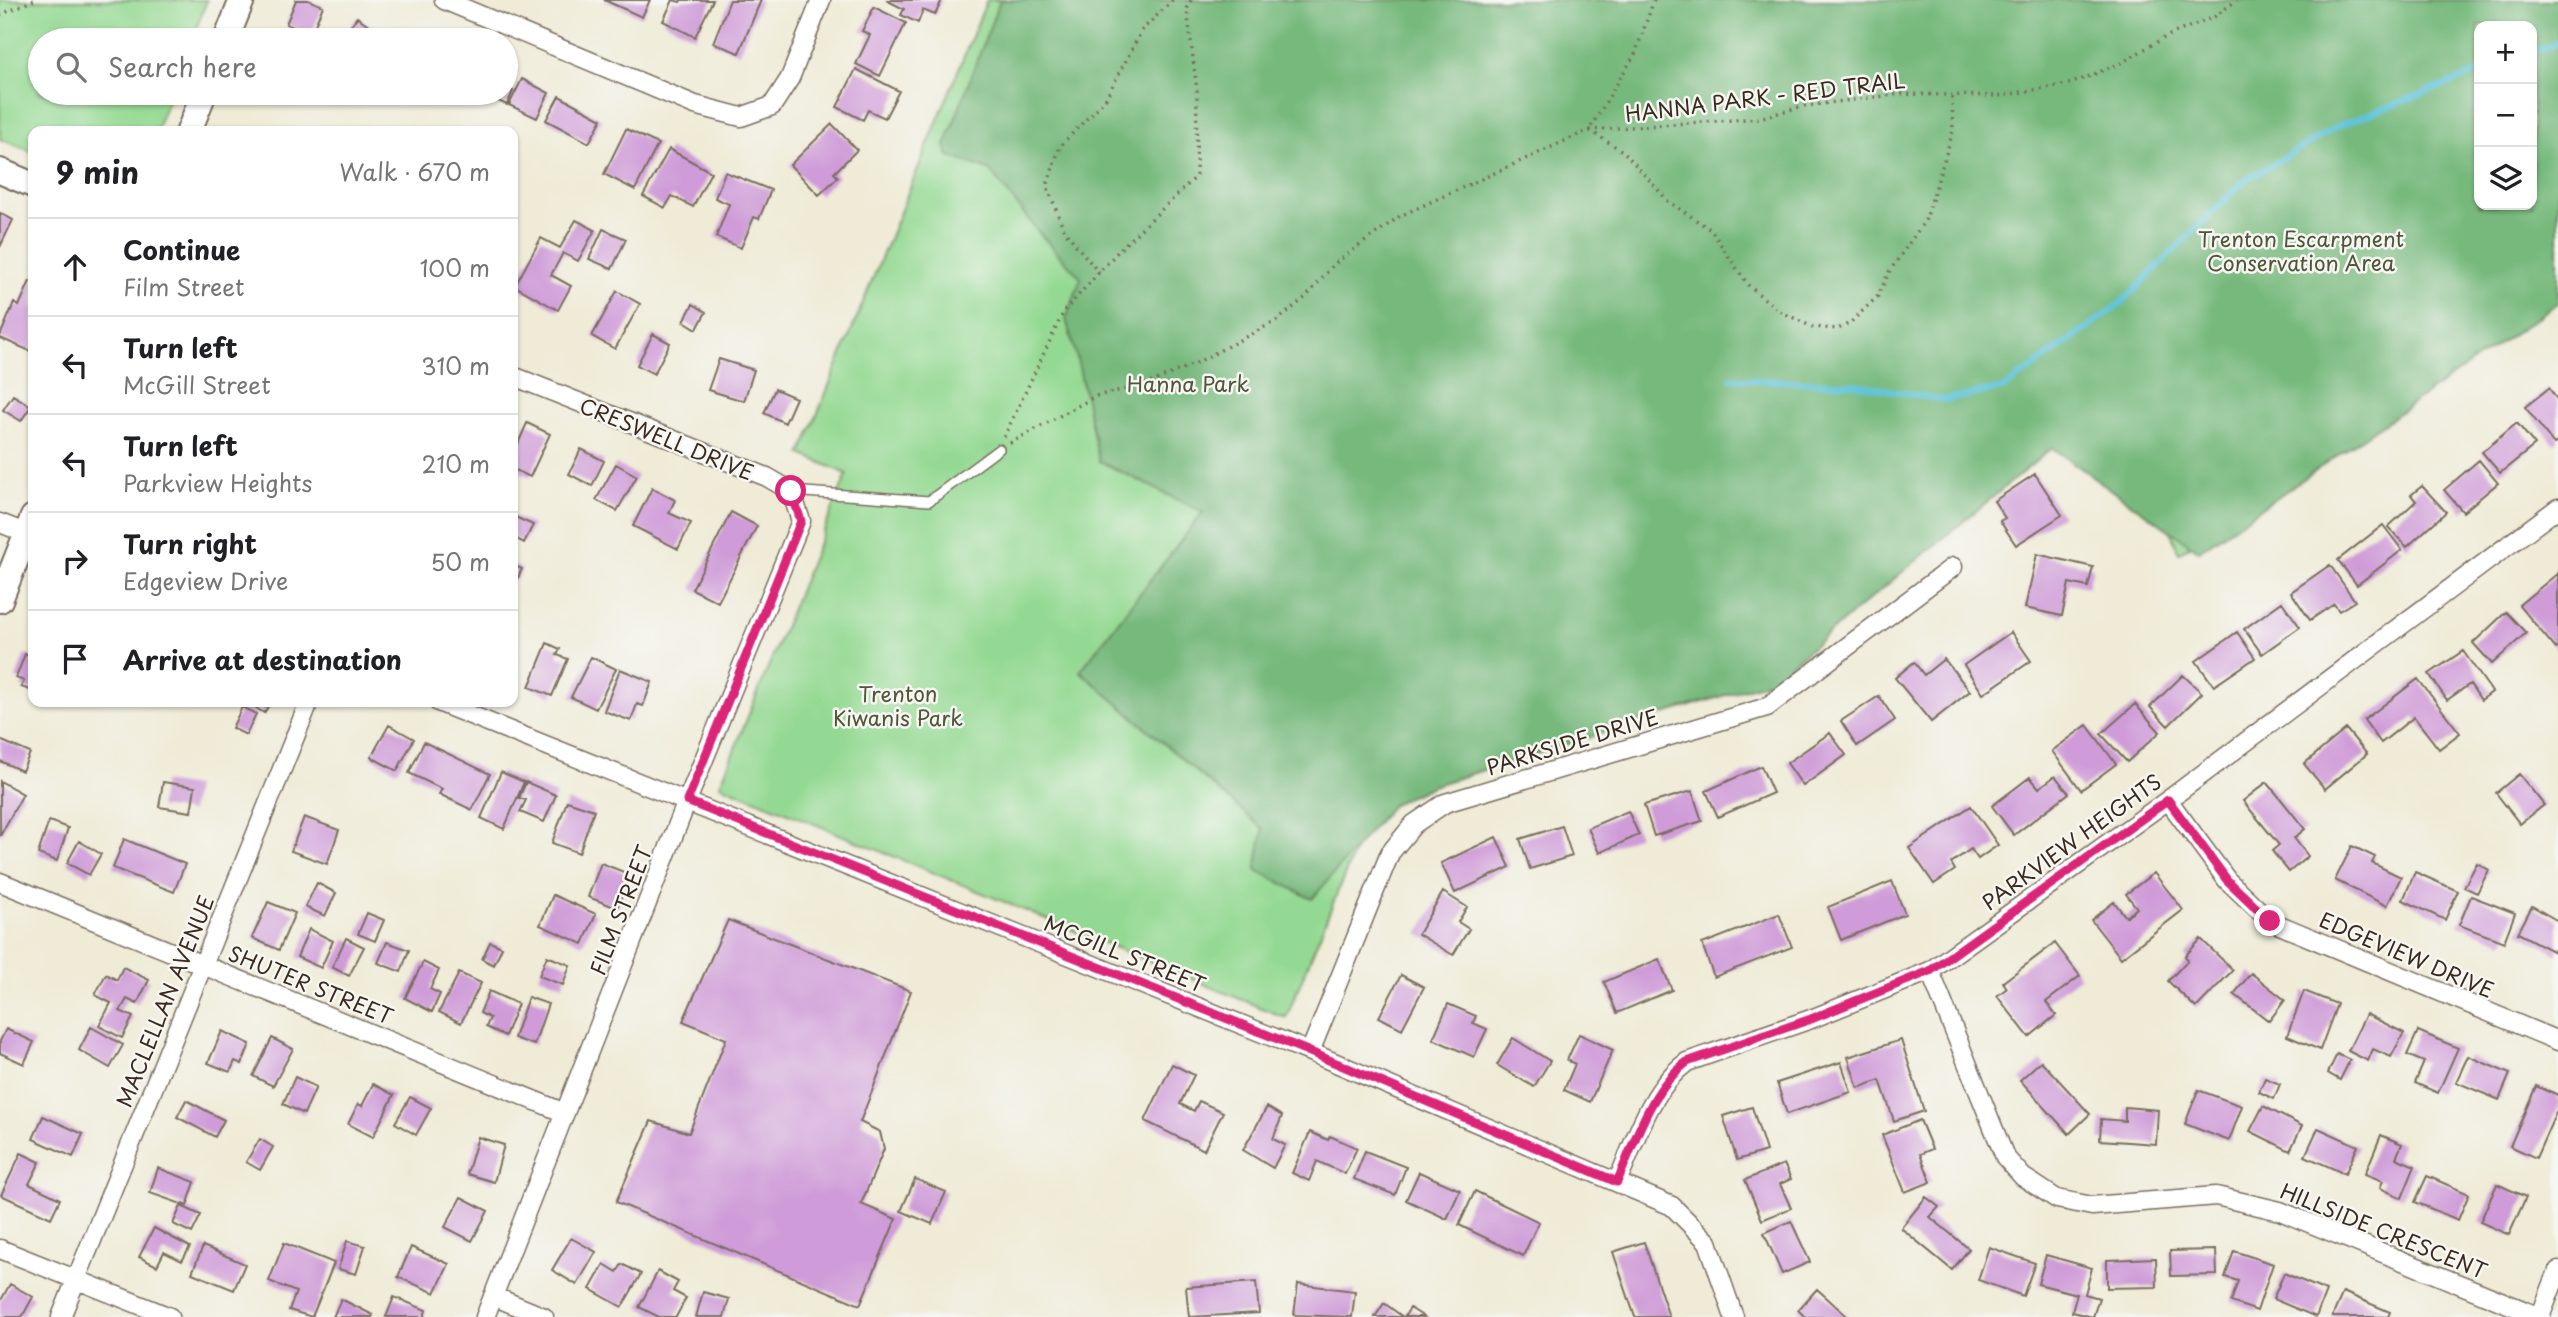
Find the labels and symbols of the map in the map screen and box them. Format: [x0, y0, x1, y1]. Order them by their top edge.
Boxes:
street label: HANNA PARK - RED TRAIL [1623, 63, 1907, 129]
park label: Trenton Escarpment Conservation Area [2198, 222, 2404, 278]
park label: Hanna Park [1127, 367, 1249, 399]
street label: CRESWELL DRIVE [575, 388, 759, 488]
route start [775, 475, 806, 506]
park label: Trenton Kiwanis Park [833, 677, 963, 733]
street label: PARKSIDE DRIVE [1482, 700, 1662, 782]
street label: PARKVIEW HEIGHTS [1974, 765, 2168, 917]
street label: FILM STREET [581, 840, 660, 980]
street label: MACLELLAN AVENUE [107, 890, 221, 1112]
street label: EDGEVIEW DRIVE [2315, 903, 2499, 1005]
route end [2254, 905, 2285, 936]
street label: MCGILL STREET [1040, 906, 1211, 1000]
street label: SHUTER STREET [224, 936, 399, 1032]
street label: HILLSIDE CRESCENT [2276, 1174, 2493, 1286]

